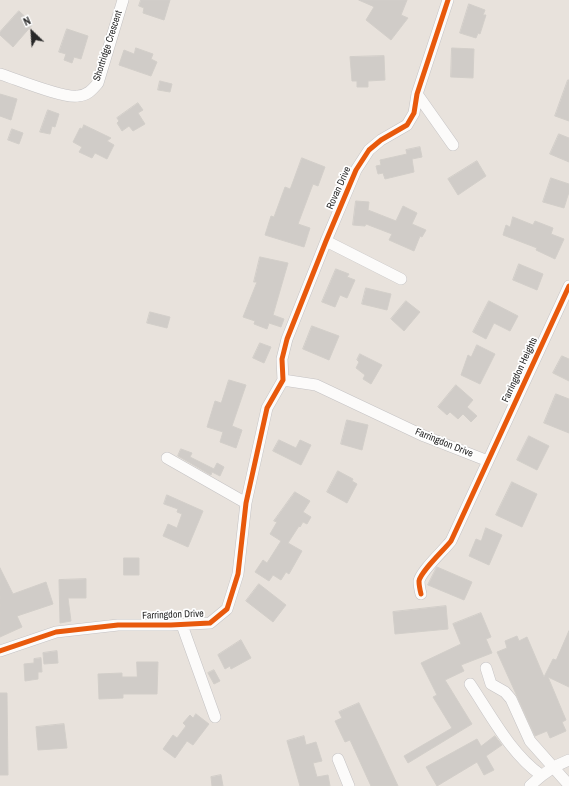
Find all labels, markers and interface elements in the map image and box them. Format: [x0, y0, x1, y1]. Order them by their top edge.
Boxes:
street label: Shortridge Crescent [91, 9, 125, 83]
north arrow [12, 12, 52, 52]
text: N [21, 13, 33, 29]
street label: Rovan Drive [324, 165, 354, 211]
street label: Farringdon Heights [500, 336, 540, 404]
street label: Farringdon Drive [413, 426, 475, 460]
street label: Farringdon Drive [142, 608, 204, 622]

